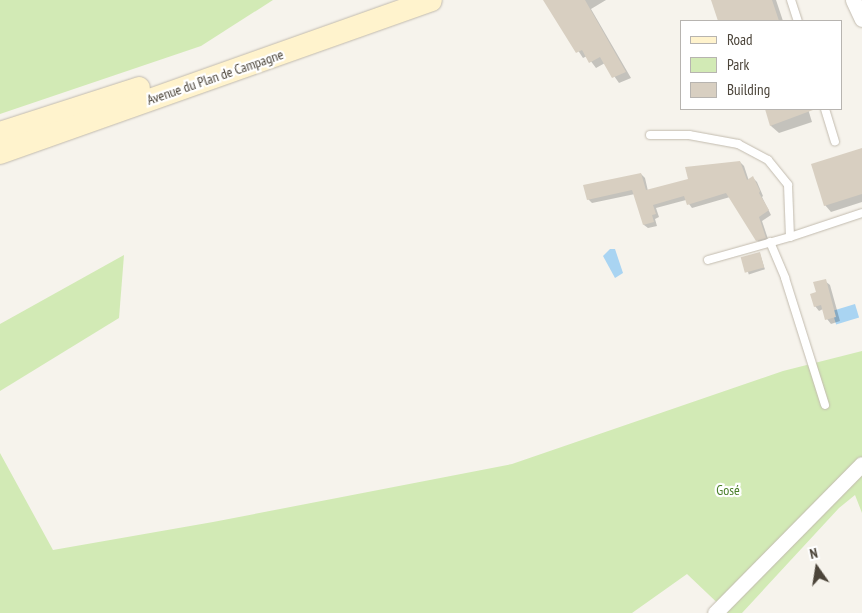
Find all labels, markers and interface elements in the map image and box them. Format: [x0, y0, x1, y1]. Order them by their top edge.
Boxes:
legend [680, 20, 842, 110]
text: Road [727, 30, 753, 49]
street label: Avenue du Plan de Campagne [145, 46, 285, 108]
text: Park [727, 55, 749, 74]
text: Building [727, 80, 770, 99]
park label: Gosé [716, 482, 740, 498]
north arrow [792, 543, 842, 593]
text: N [808, 544, 819, 563]

